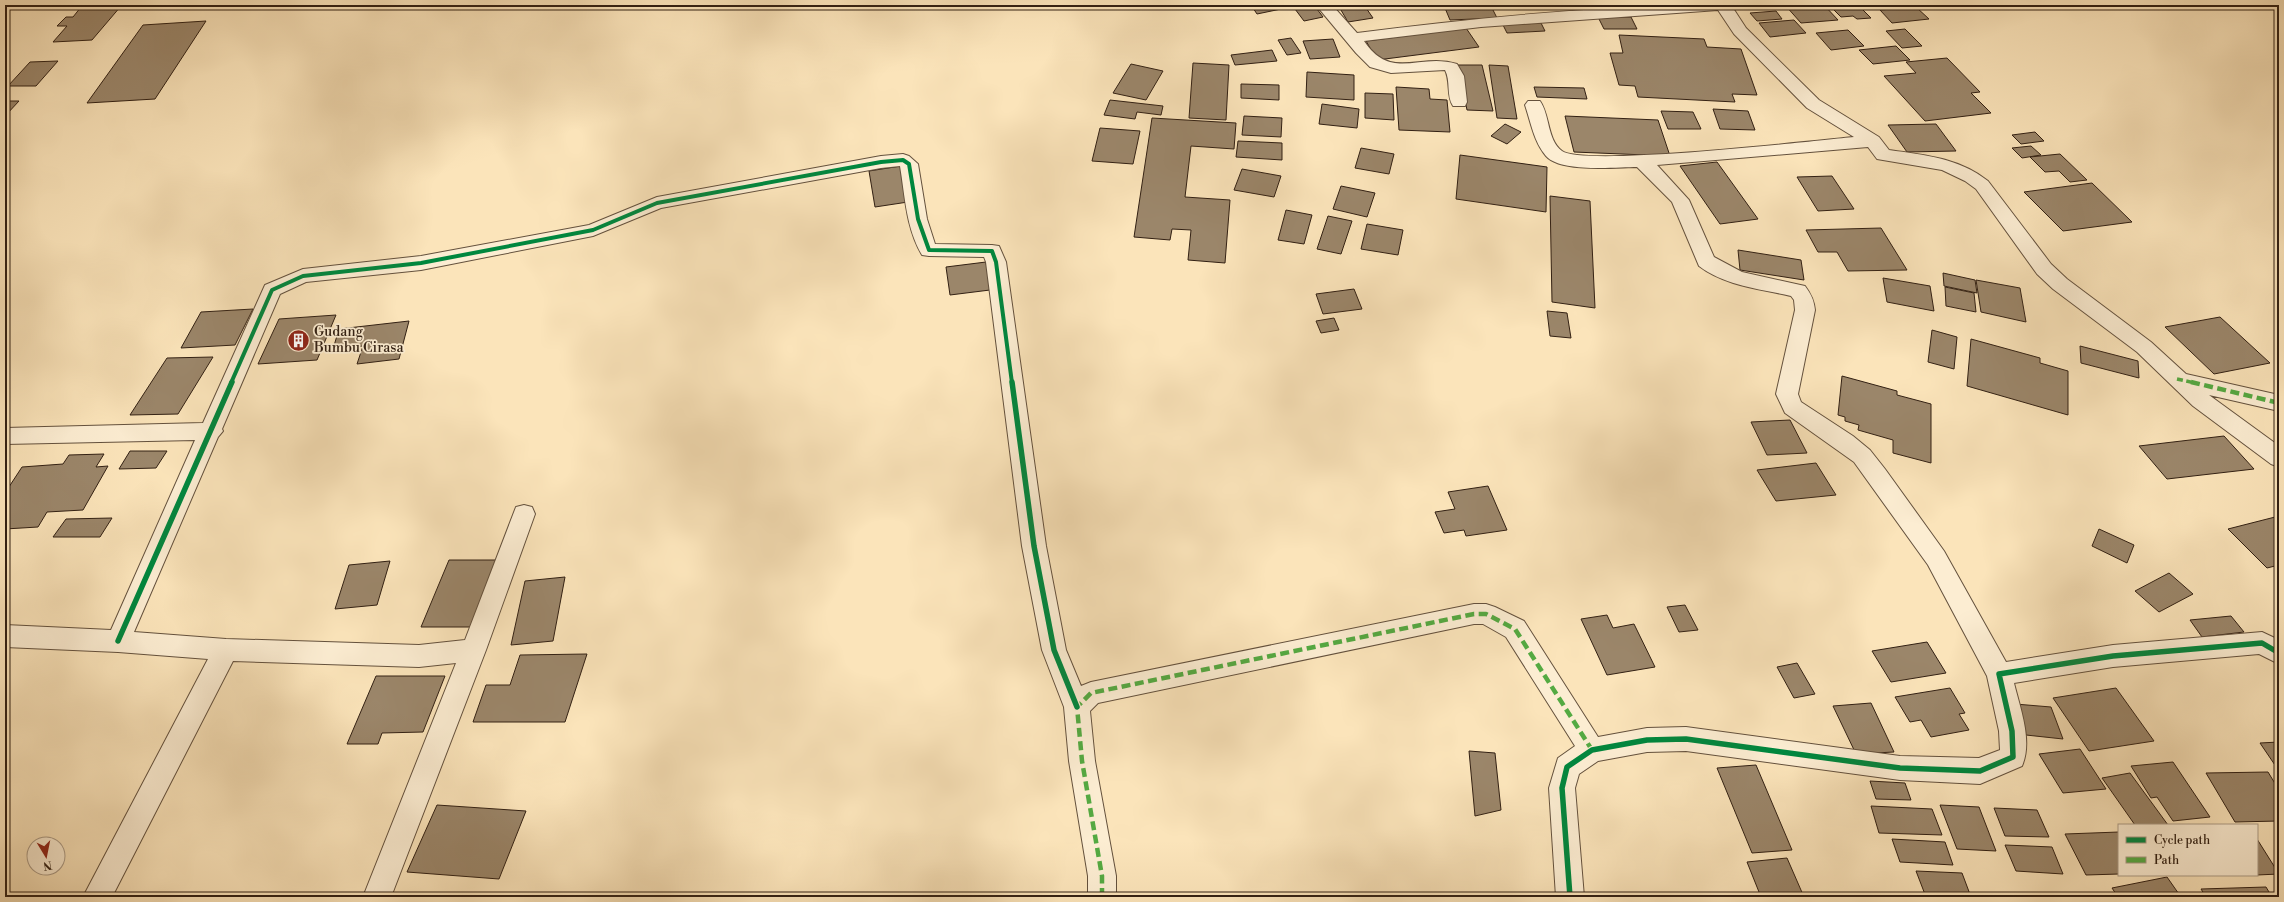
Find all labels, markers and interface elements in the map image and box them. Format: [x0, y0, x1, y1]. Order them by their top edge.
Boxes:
place label: Gudang Bumbu Cirasa [313, 323, 404, 357]
building icon: Gudang Bumbu Cirasa [285, 327, 311, 353]
legend [2118, 824, 2258, 876]
text: Cycle path [2154, 833, 2210, 848]
north arrow [26, 836, 66, 876]
text: Path [2154, 853, 2179, 868]
text: N [42, 857, 53, 873]

